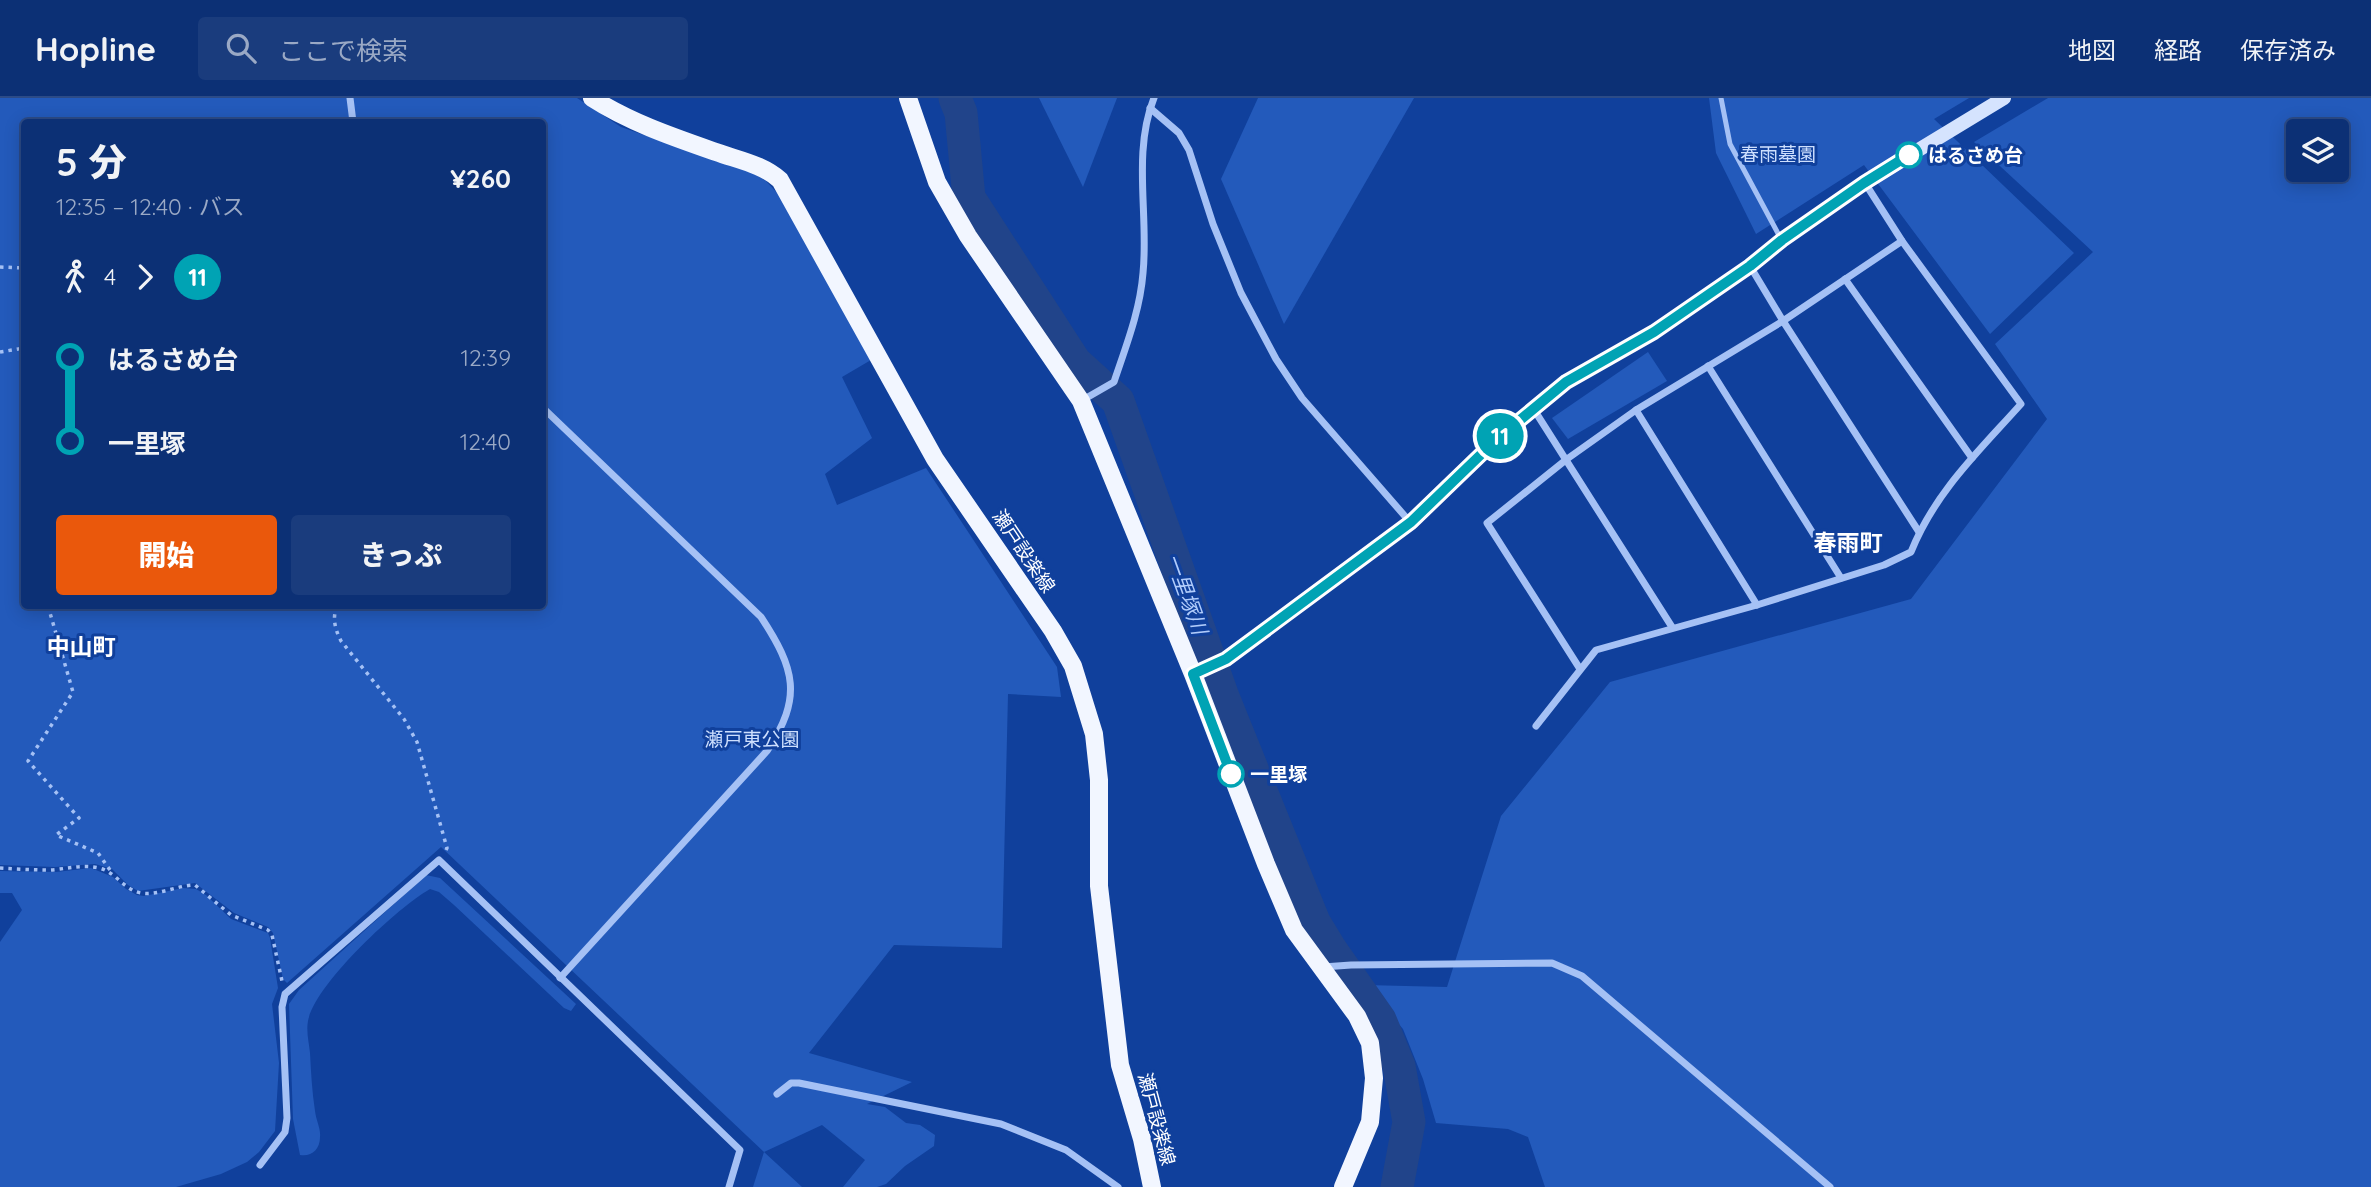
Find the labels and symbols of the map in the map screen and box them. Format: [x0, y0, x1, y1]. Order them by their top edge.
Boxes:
park label: 春雨墓園 [1740, 142, 1816, 166]
marker: はるさめ台 [1896, 142, 1922, 168]
place label: はるさめ台 [1928, 143, 2023, 167]
line badge: 11 [1468, 413, 1532, 459]
street label: 瀬戸設楽線 [987, 505, 1061, 597]
district label: 春雨町 [1814, 528, 1883, 557]
water label: 一里塚川 [1160, 550, 1214, 639]
district label: 中山町 [47, 632, 116, 661]
park label: 瀬戸東公園 [704, 727, 800, 751]
marker: 一里塚 [1218, 761, 1244, 787]
place label: 一里塚 [1250, 762, 1307, 786]
street label: 瀬戸設楽線 [1133, 1070, 1181, 1168]

